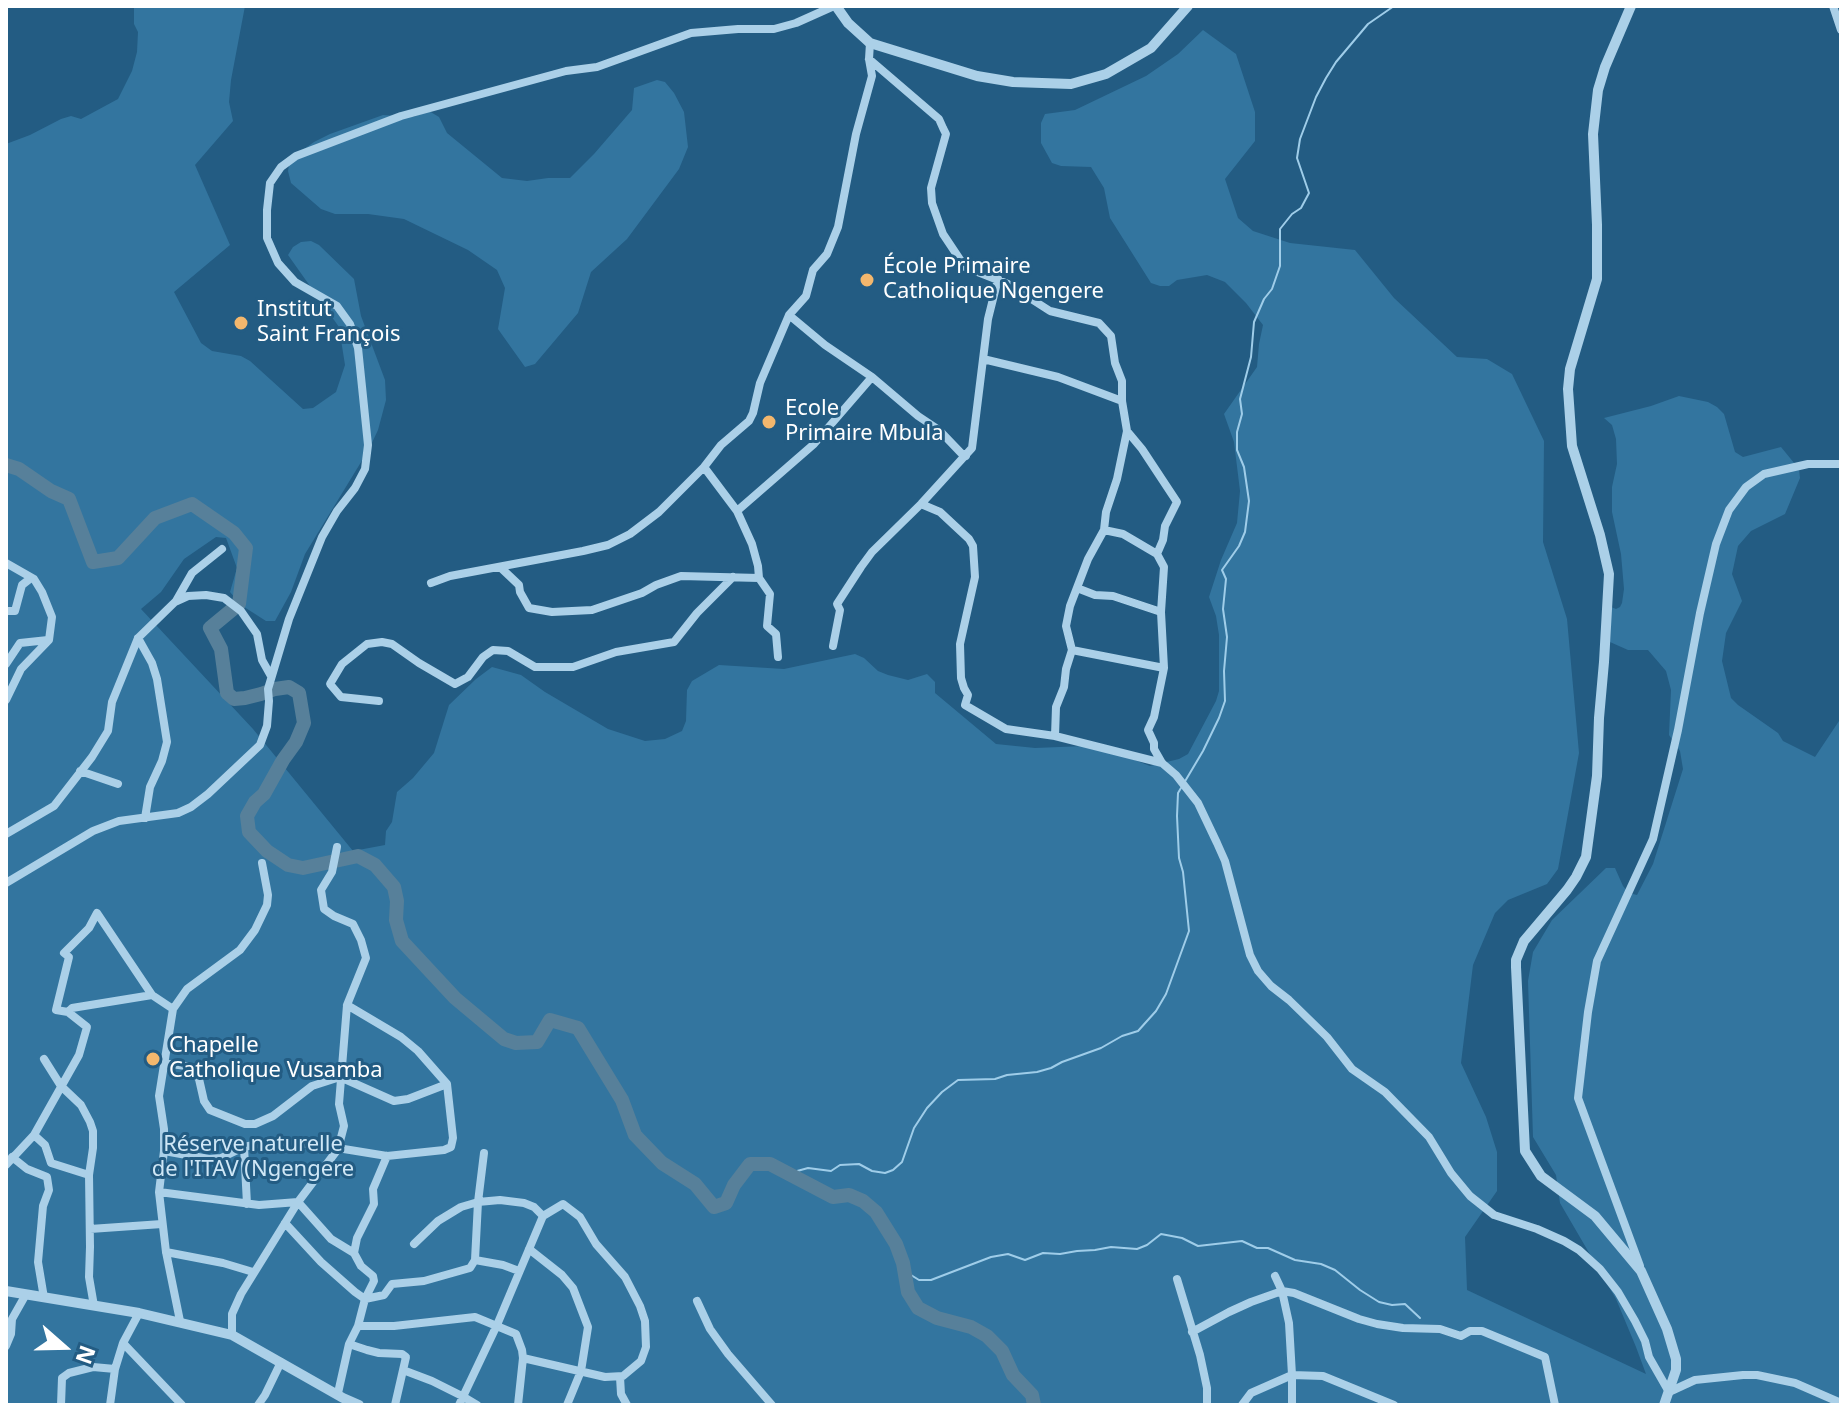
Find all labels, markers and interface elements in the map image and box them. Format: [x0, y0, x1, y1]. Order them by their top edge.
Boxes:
place label: École Primaire Catholique Ngengere [883, 254, 1104, 306]
marker: École Primaire Catholique Ngengere [858, 271, 876, 289]
place label: Institut Saint François [257, 297, 400, 348]
marker: Institut Saint François [232, 314, 250, 332]
place label: Ecole Primaire Mbula [785, 396, 944, 448]
marker: Ecole Primaire Mbula [760, 413, 778, 431]
place label: Chapelle Catholique Vusamba [169, 1033, 383, 1084]
marker: Chapelle Catholique Vusamba [144, 1050, 162, 1068]
park label: Réserve naturelle de l'ITAV (Ngengere [152, 1132, 354, 1184]
north arrow [24, 1307, 104, 1387]
text: N [69, 1342, 104, 1369]

